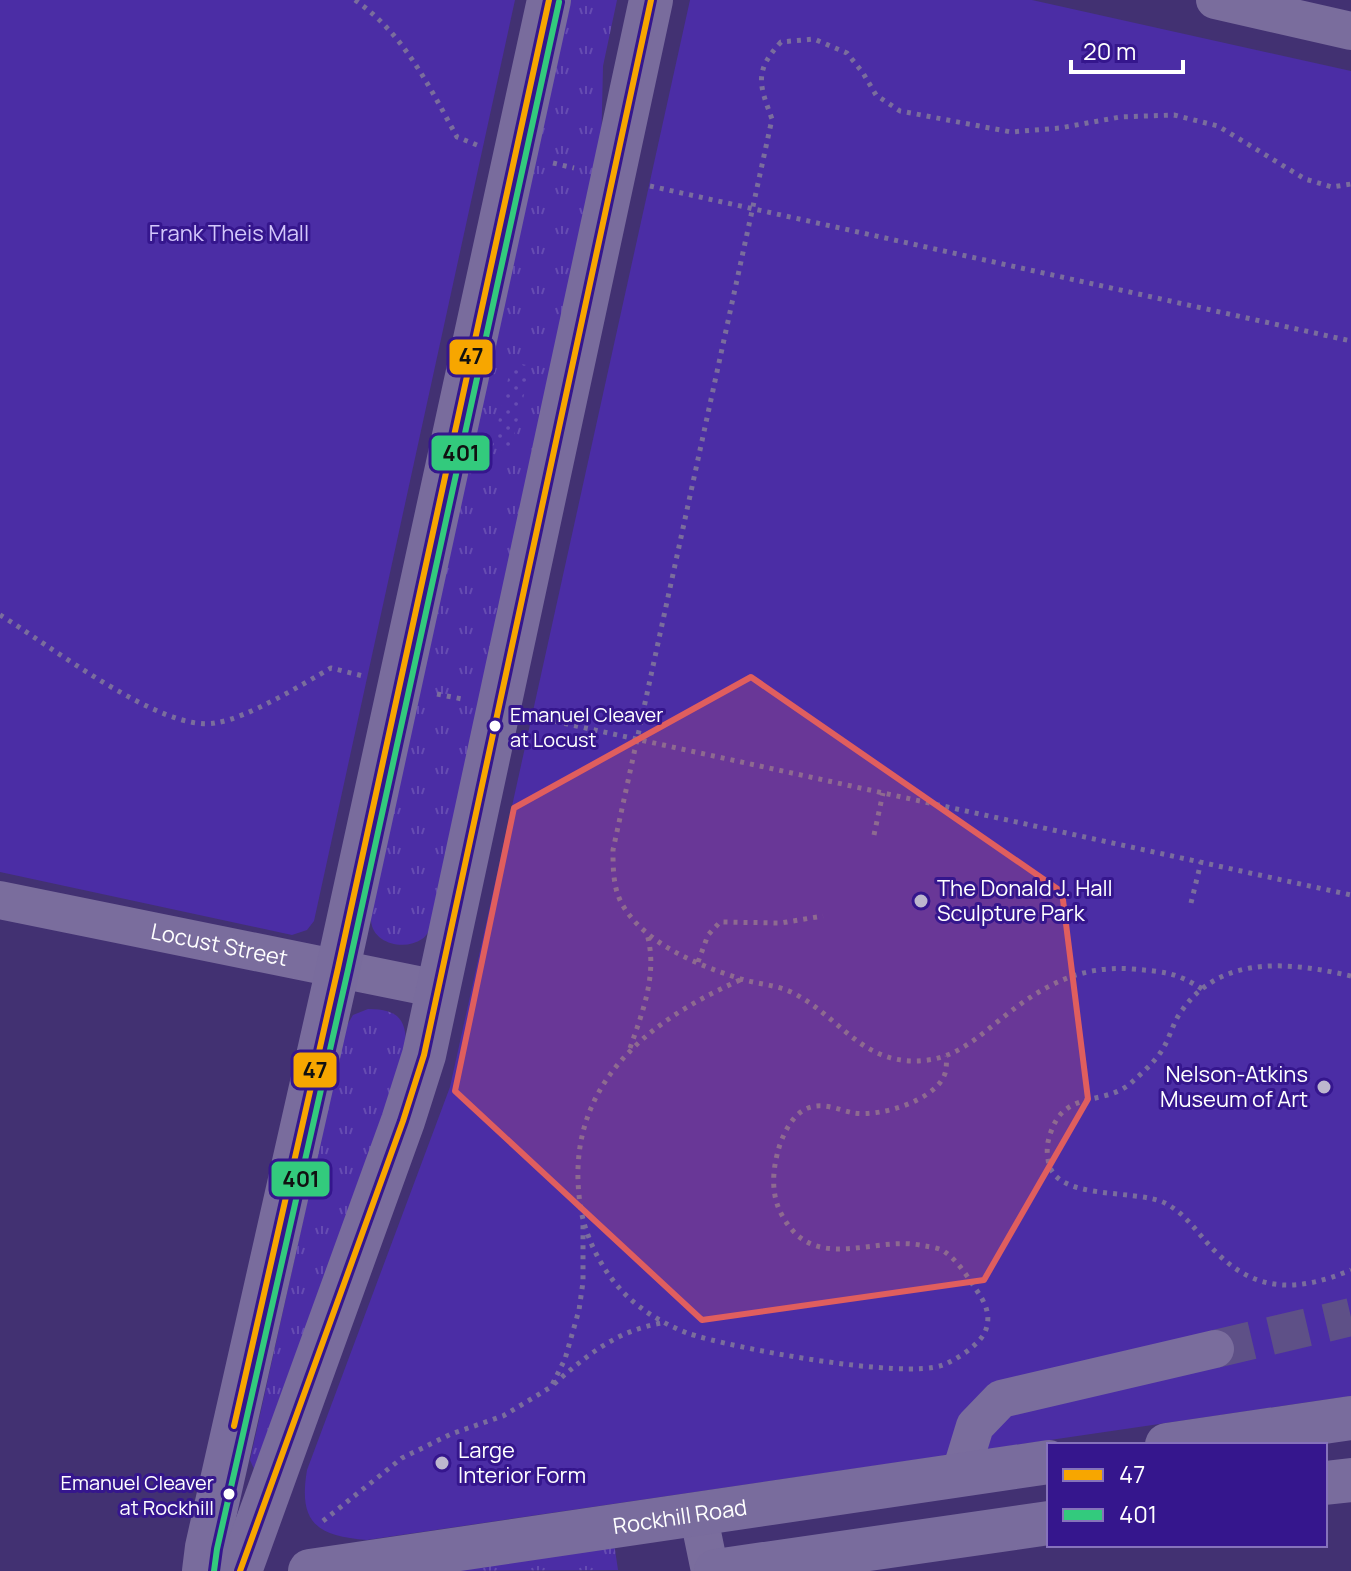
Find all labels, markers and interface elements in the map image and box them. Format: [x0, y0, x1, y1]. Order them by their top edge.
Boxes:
scale bar [1071, 24, 1183, 74]
text: 20 m [1083, 34, 1136, 67]
park label: Frank Theis Mall [149, 218, 309, 248]
line badge: 47 [448, 338, 494, 376]
text: 47 [458, 341, 484, 371]
line badge: 401 [430, 434, 491, 472]
text: 401 [442, 438, 480, 468]
place label: Emanuel Cleaver at Locust [510, 701, 663, 753]
marker: Emanuel Cleaver at Locust [487, 718, 503, 734]
place label: The Donald J. Hall Sculpture Park [937, 873, 1113, 928]
marker: The Donald J. Hall Sculpture Park [912, 892, 930, 910]
street label: Locust Street [148, 916, 291, 973]
line badge: 47 [292, 1051, 338, 1089]
text: 47 [302, 1055, 328, 1085]
place label: Nelson-Atkins Museum of Art [1160, 1059, 1308, 1114]
marker: Nelson-Atkins Museum of Art [1315, 1078, 1333, 1096]
line badge: 401 [270, 1160, 331, 1198]
text: 401 [282, 1164, 320, 1194]
place label: Large Interior Form [458, 1435, 586, 1490]
legend [1047, 1443, 1327, 1547]
marker: Large Interior Form [433, 1454, 451, 1472]
text: 47 [1119, 1457, 1145, 1490]
place label: Emanuel Cleaver at Rockhill [61, 1469, 214, 1521]
marker: Emanuel Cleaver at Rockhill [221, 1486, 237, 1502]
street label: Rockhill Road [611, 1492, 749, 1541]
text: 401 [1119, 1497, 1157, 1530]

